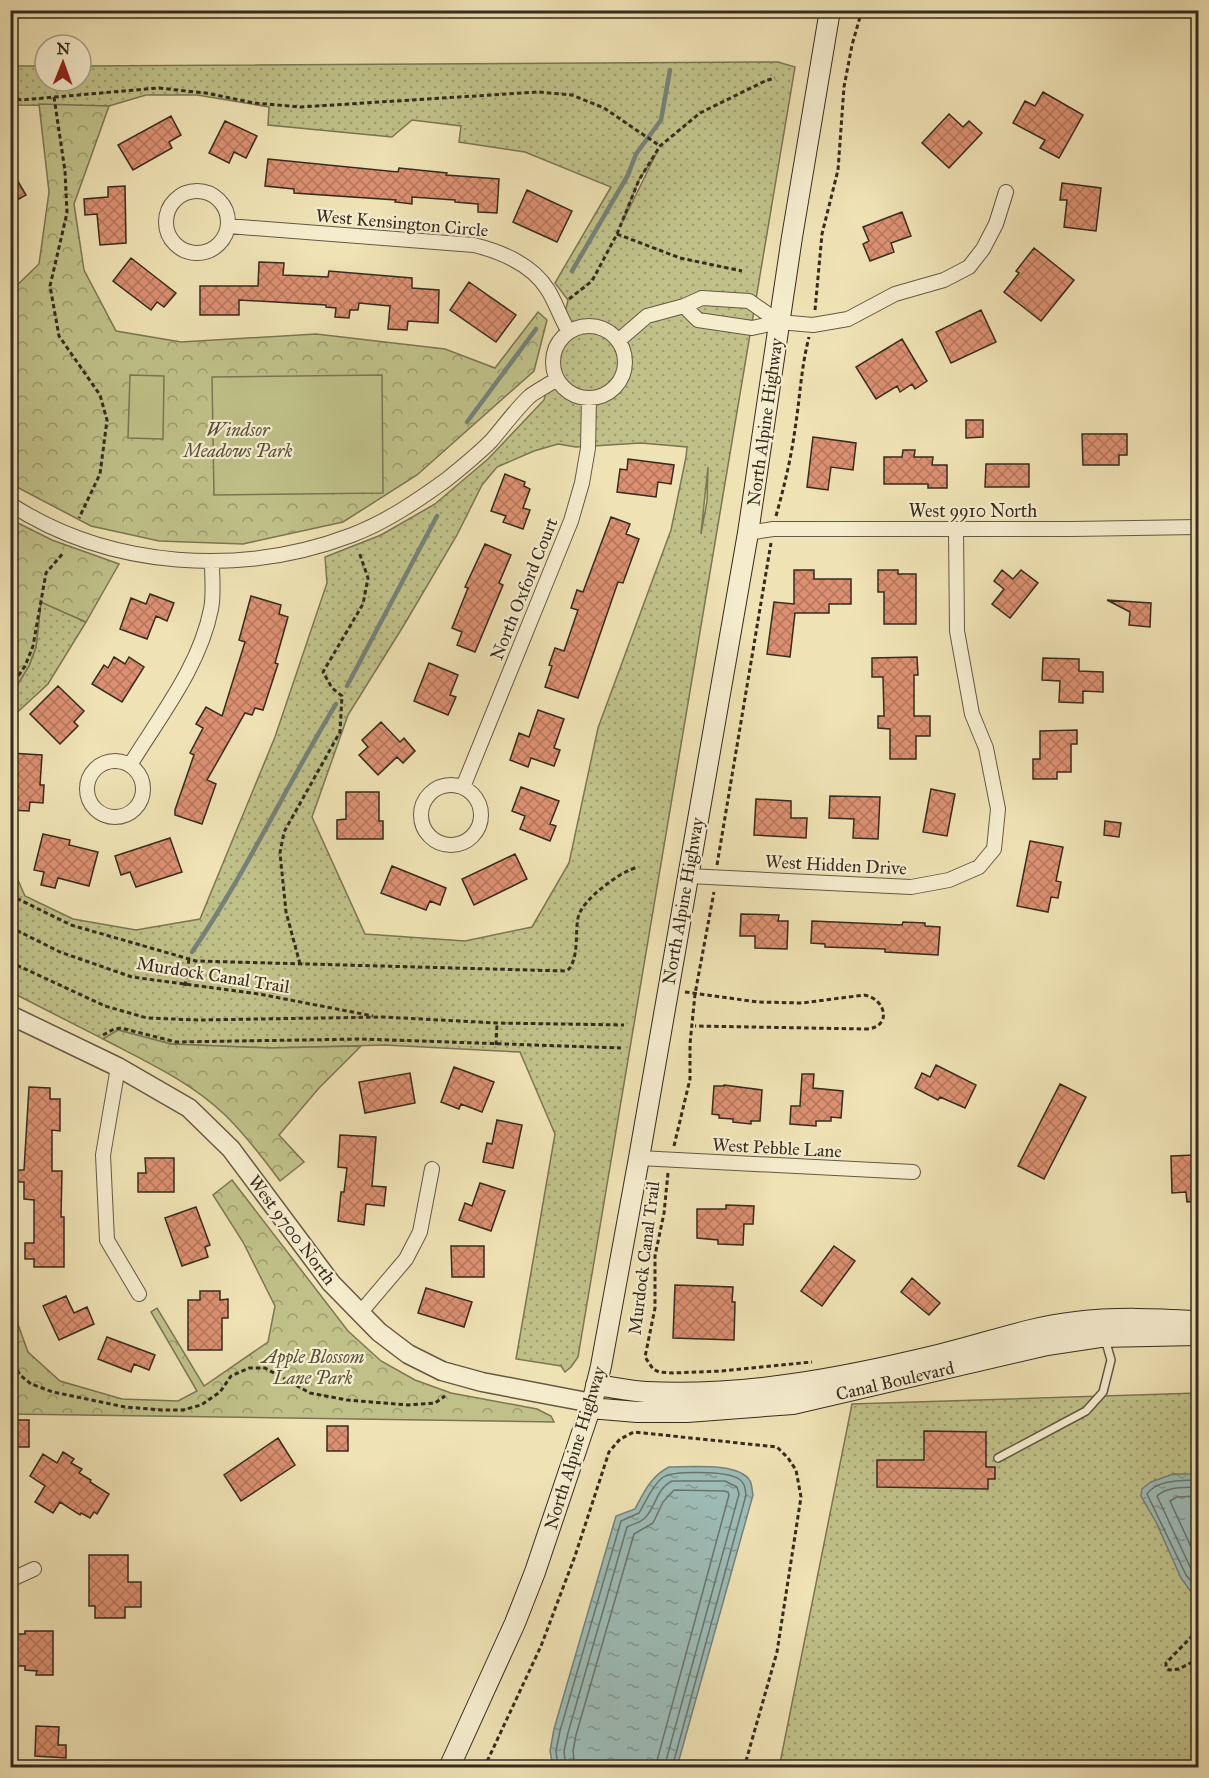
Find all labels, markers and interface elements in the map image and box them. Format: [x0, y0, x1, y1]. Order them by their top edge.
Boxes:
north arrow [33, 33, 93, 93]
text: N [56, 39, 71, 58]
street label: West Kensington Circle [315, 204, 489, 242]
street label: North Alpine Highway [742, 336, 789, 508]
park label: Windsor Meadows Park [181, 419, 293, 462]
street label: West 9910 North [909, 500, 1037, 522]
street label: North Oxford Court [485, 514, 563, 663]
street label: North Alpine Highway [657, 815, 710, 987]
street label: West Hidden Drive [765, 850, 907, 880]
street label: Murdock Canal Trail [135, 952, 291, 998]
street label: West Pebble Lane [712, 1134, 842, 1162]
street label: West 9700 North [243, 1171, 341, 1289]
street label: Murdock Canal Trail [624, 1180, 664, 1336]
park label: Apple Blossom Lane Park [260, 1346, 365, 1389]
street label: Canal Boulevard [834, 1357, 956, 1405]
street label: North Alpine Highway [540, 1363, 611, 1533]

